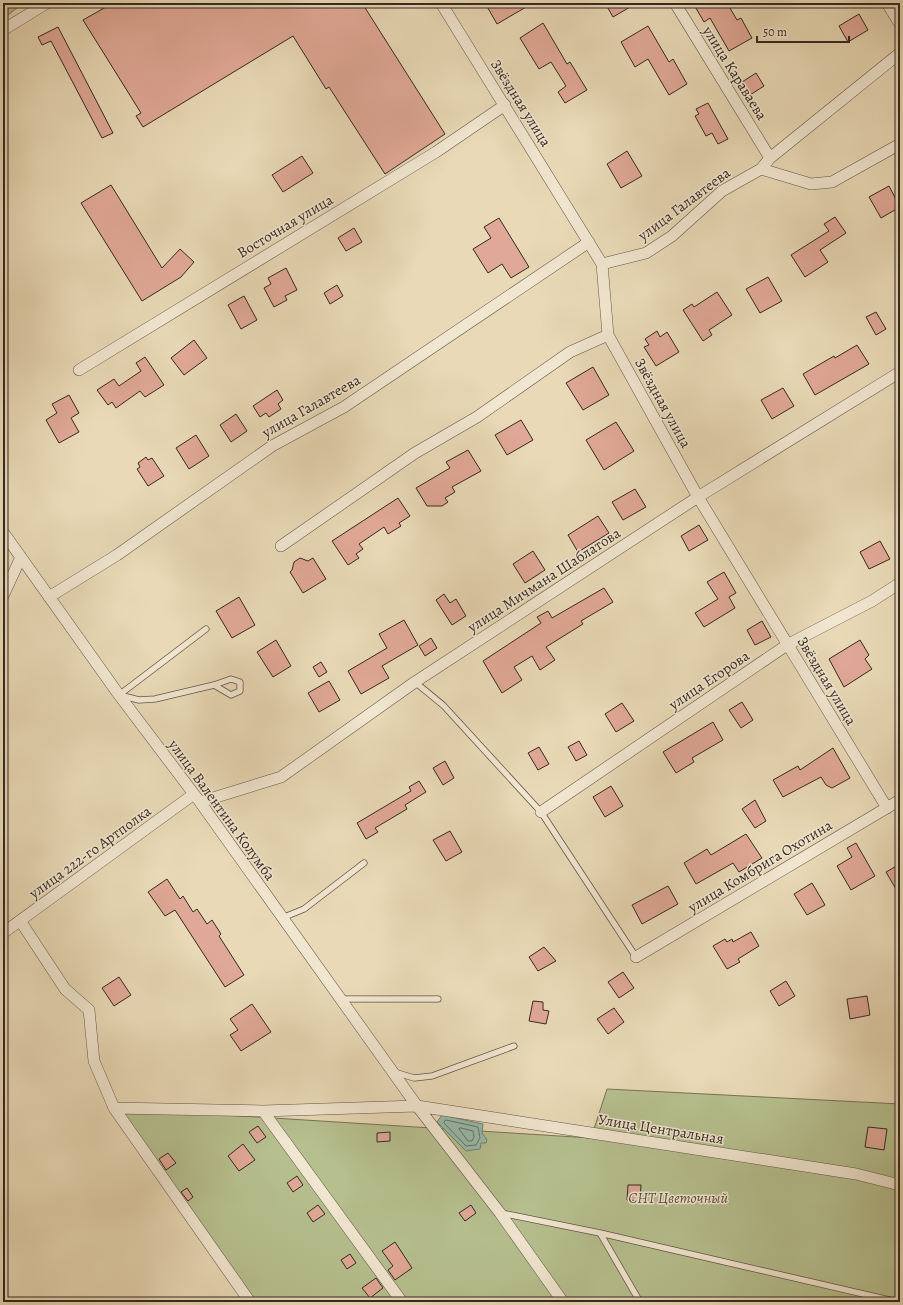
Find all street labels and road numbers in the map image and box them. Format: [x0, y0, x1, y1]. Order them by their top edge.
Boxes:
street label: улица Караваева [698, 21, 772, 124]
street label: Звёздная улица [486, 55, 556, 151]
street label: улица Галавтеева [633, 163, 734, 246]
street label: Восточная улица [233, 189, 337, 263]
street label: Звёздная улица [630, 355, 696, 452]
street label: улица Галавтеева [257, 370, 364, 443]
street label: улица Мичмана Шаблатова [463, 523, 624, 638]
street label: Звёздная улица [793, 633, 861, 729]
street label: улица Егорова [664, 646, 753, 715]
street label: улица Валентина Колумба [163, 735, 280, 885]
street label: улица 222-го Артполка [24, 801, 155, 904]
street label: улица Комбрига Охотина [683, 815, 836, 918]
street label: Улица Центральная [597, 1109, 725, 1149]

